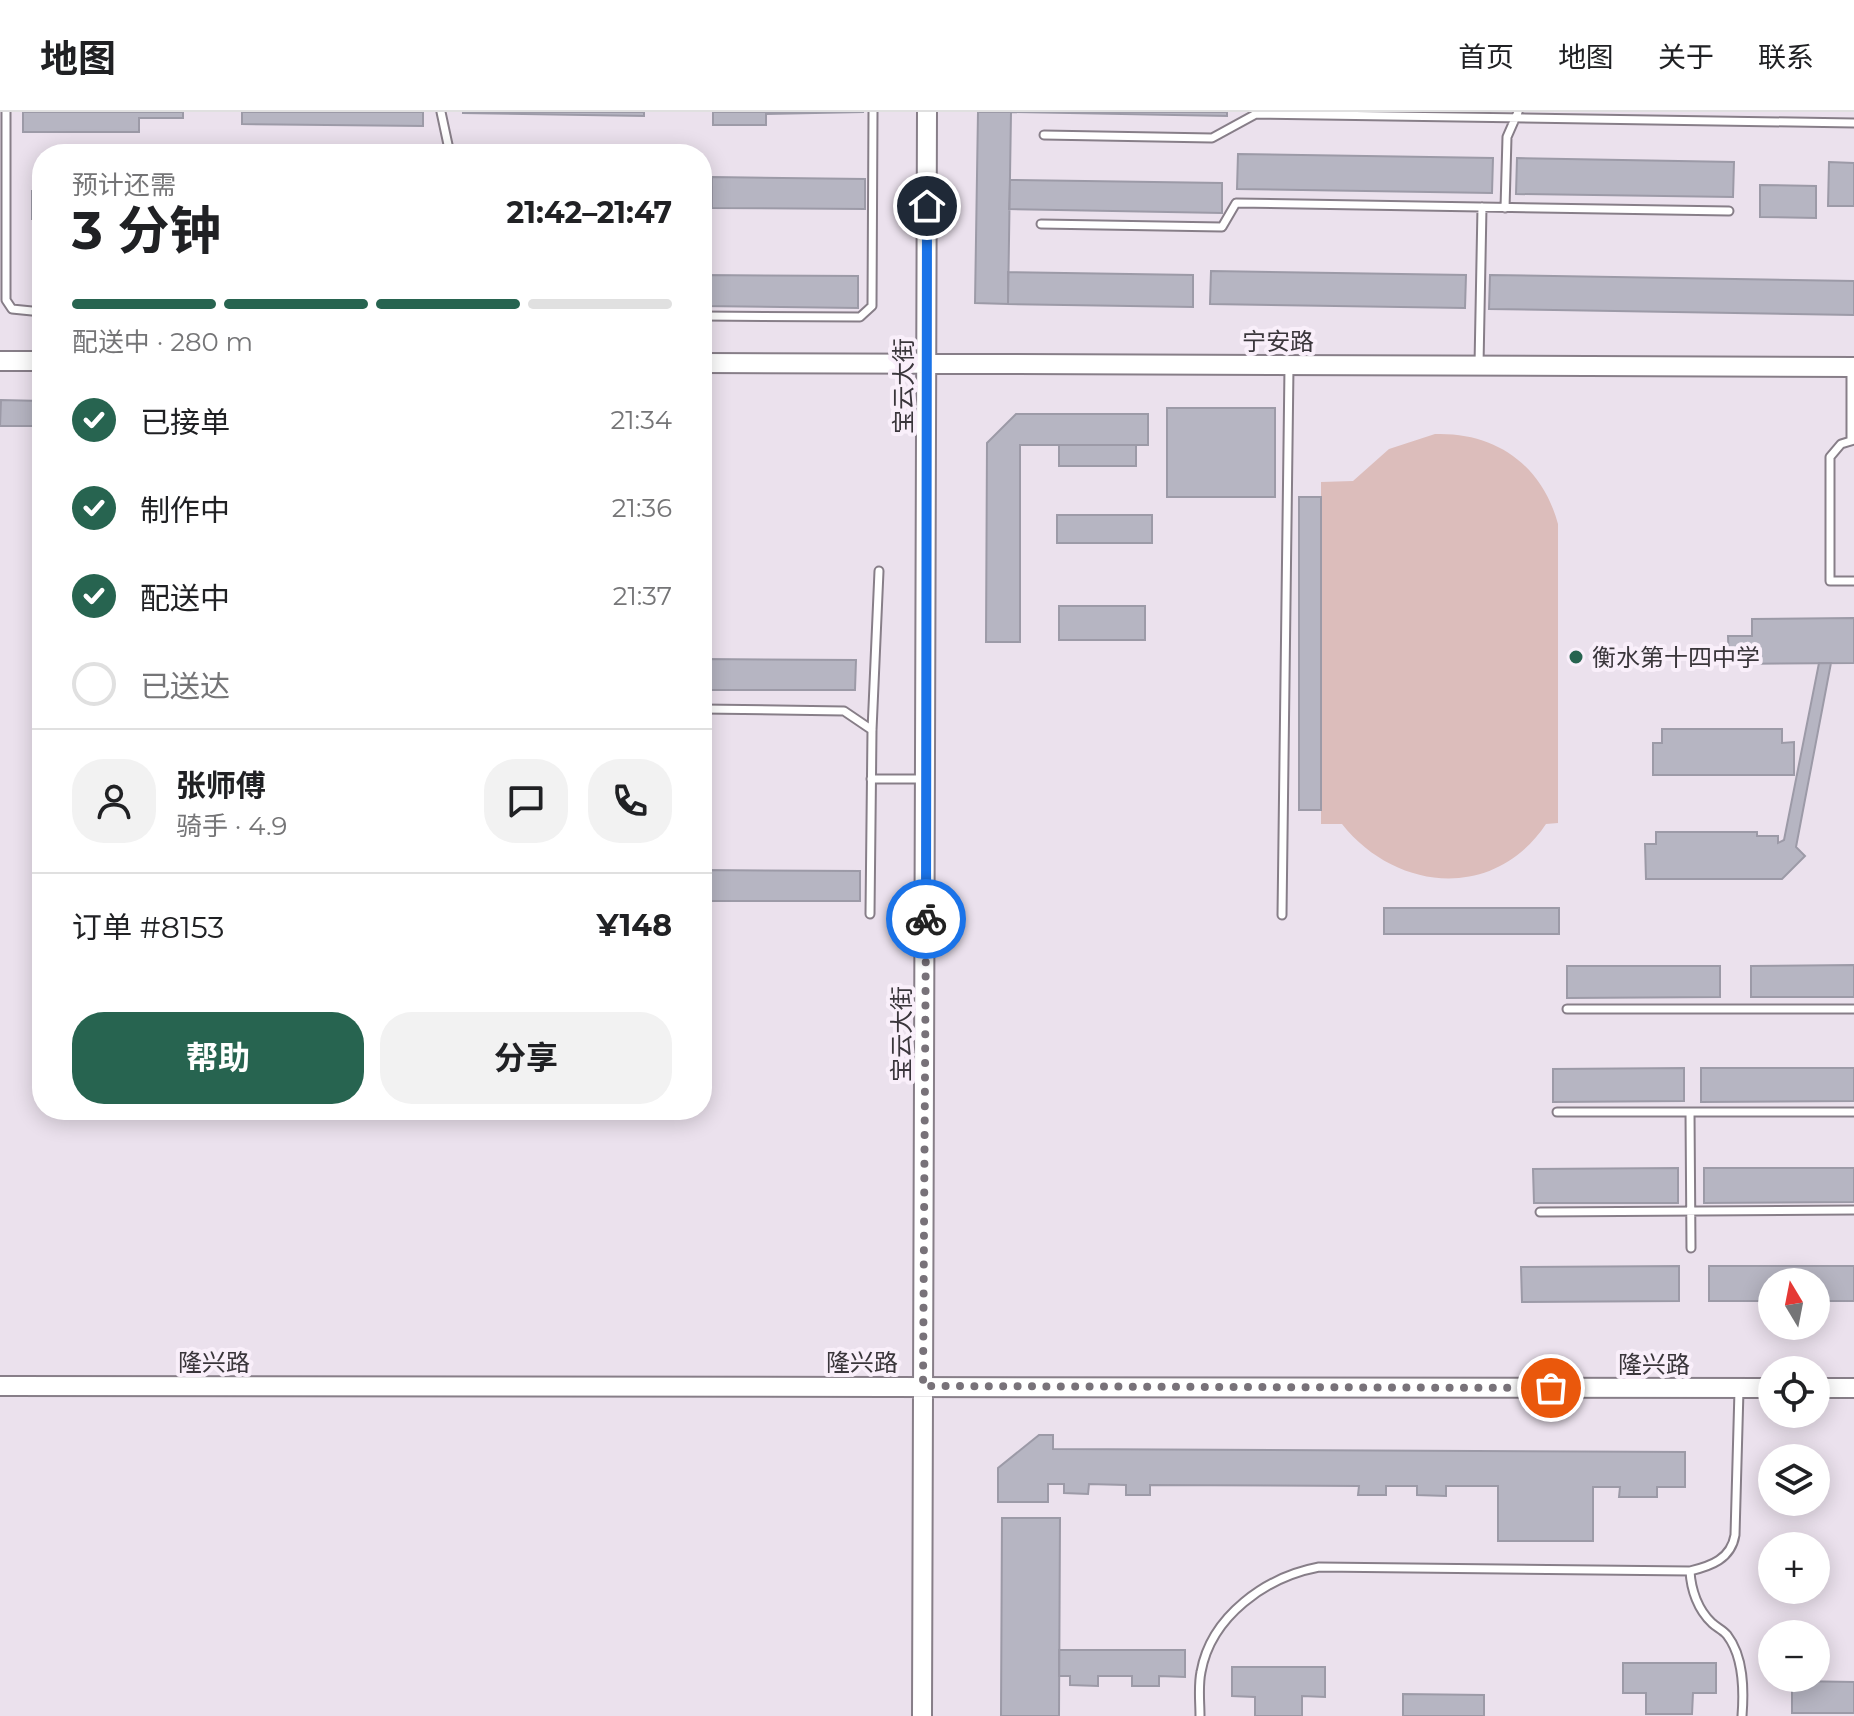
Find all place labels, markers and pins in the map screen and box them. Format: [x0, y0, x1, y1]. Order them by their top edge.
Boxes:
pin [893, 172, 961, 240]
place label: 衡水第十四中学 [1592, 643, 1760, 672]
marker: 衡水第十四中学 [1567, 648, 1585, 666]
pin [1517, 1354, 1585, 1422]

